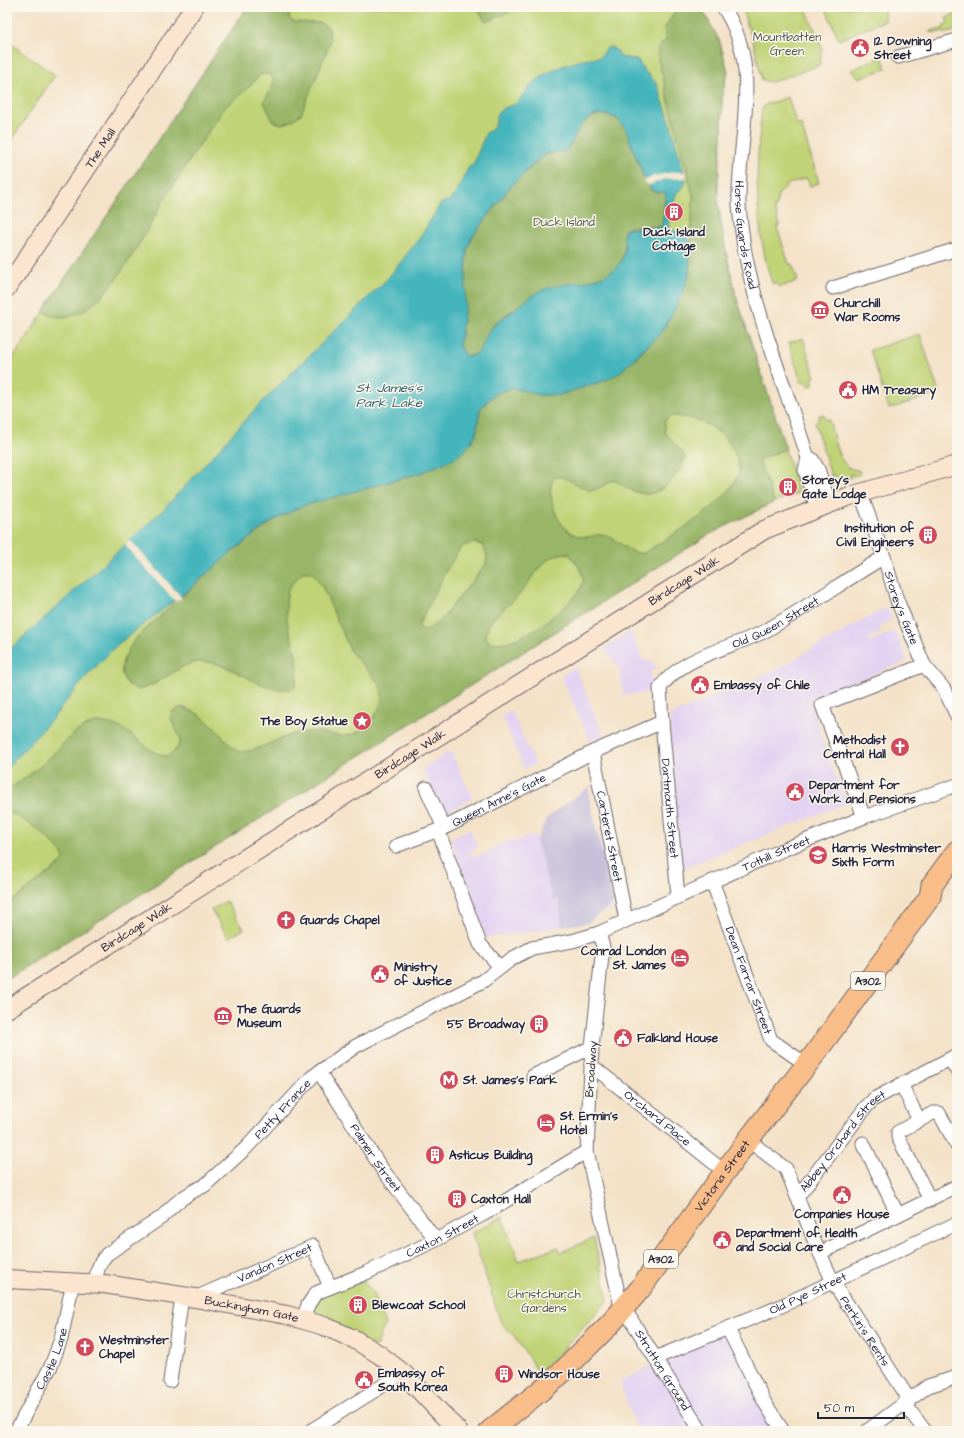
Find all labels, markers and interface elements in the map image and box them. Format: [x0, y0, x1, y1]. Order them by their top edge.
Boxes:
park label: Mountbatten Green [753, 29, 821, 60]
place label: 12 Downing Street [873, 33, 932, 64]
public building icon: 12 Downing Street [849, 37, 871, 59]
street label: The Mall [81, 125, 120, 172]
street label: Horse Guards Road [730, 180, 761, 291]
building icon: Duck Island Cottage [663, 201, 685, 223]
park label: Duck Island [533, 214, 595, 231]
place label: Duck Island Cottage [643, 224, 706, 257]
place label: Churchill War Rooms [833, 295, 900, 326]
museum icon: Churchill War Rooms [809, 299, 831, 321]
water label: St. James's Park Lake [356, 379, 424, 412]
public building icon: HM Treasury [837, 379, 859, 401]
place label: HM Treasury [862, 382, 936, 400]
place label: Storey's Gate Lodge [801, 472, 867, 505]
building icon: Storey's Gate Lodge [777, 476, 799, 498]
place label: Institution of Civil Engineers [836, 520, 915, 553]
building icon: Institution of Civil Engineers [917, 524, 939, 546]
street label: Birdcage Walk [645, 552, 723, 610]
street label: Storey's Gate [880, 569, 923, 648]
street label: Old Queen Street [730, 592, 822, 653]
public building icon: Embassy of Chile [689, 674, 711, 696]
place label: Embassy of Chile [714, 677, 811, 695]
place icon: The Boy Statue [351, 710, 373, 732]
place label: The Boy Statue [260, 713, 349, 731]
street label: Birdcage Walk [372, 725, 450, 783]
place label: Methodist Central Hall [824, 732, 886, 763]
church icon: Methodist Central Hall [889, 736, 911, 758]
street label: Dartmouth Street [656, 758, 683, 860]
street label: Queen Anne's Gate [449, 769, 550, 831]
place label: Department for Work and Pensions [808, 777, 916, 808]
public building icon: Department for Work and Pensions [784, 781, 806, 803]
street label: Carteret Street [592, 789, 626, 884]
street label: Tothill Street [739, 832, 813, 876]
place label: Harris Westminster Sixth Form [831, 840, 941, 871]
school or university icon: Harris Westminster Sixth Form [807, 844, 829, 866]
street label: Birdcage Walk [98, 898, 176, 956]
church icon: Guards Chapel [275, 909, 297, 931]
place label: Guards Chapel [300, 912, 380, 930]
street label: Dean Farrar Street [721, 924, 776, 1037]
place label: Conrad London St. James [581, 943, 666, 974]
hotel icon: Conrad London St. James [669, 947, 691, 969]
place label: Ministry of Justice [394, 959, 452, 990]
public building icon: Ministry of Justice [369, 963, 391, 985]
road number: A302 [851, 972, 885, 990]
place label: The Guards Museum [236, 1001, 301, 1032]
museum icon: The Guards Museum [212, 1005, 234, 1027]
building icon: 55 Broadway [528, 1013, 550, 1035]
place label: 55 Broadway [447, 1016, 525, 1034]
public building icon: Falkland House [612, 1027, 634, 1049]
place label: Falkland House [637, 1030, 719, 1047]
street label: Broadway [581, 1040, 603, 1098]
metro station icon: St. James's Park [438, 1069, 460, 1091]
place label: St. James's Park [462, 1072, 558, 1089]
street label: Petty France [251, 1075, 315, 1143]
street label: Orchard Place [620, 1086, 695, 1151]
street label: Abbey Orchard Street [796, 1086, 889, 1196]
place label: St. Ermin's Hotel [559, 1108, 618, 1139]
hotel icon: St. Ermin's Hotel [535, 1112, 557, 1134]
street label: Palmer Street [346, 1120, 405, 1196]
street label: Victoria Street [691, 1137, 754, 1215]
building icon: Asticus Building [424, 1144, 446, 1166]
place label: Asticus Building [449, 1147, 533, 1166]
public building icon: Companies House [831, 1184, 853, 1206]
building icon: Caxton Hall [446, 1188, 468, 1210]
place label: Caxton Hall [471, 1191, 531, 1208]
place label: Companies House [794, 1206, 890, 1224]
street label: Caxton Street [403, 1210, 482, 1262]
place label: Department of Health and Social Care [735, 1225, 858, 1256]
public building icon: Department of Health and Social Care [711, 1229, 733, 1251]
street label: Vandon Street [235, 1239, 315, 1287]
road number: A302 [644, 1250, 678, 1268]
street label: Old Pye Street [767, 1268, 850, 1319]
park label: Christchurch Gardens [507, 1286, 581, 1317]
street label: Buckingham Gate [203, 1292, 301, 1327]
street label: Perkin's Rents [835, 1293, 894, 1370]
building icon: Blewcoat School [347, 1294, 369, 1316]
place label: Blewcoat School [372, 1297, 465, 1314]
street label: Castle Lane [32, 1326, 72, 1393]
street label: Strutton Ground [630, 1326, 694, 1414]
place label: Westminster Chapel [98, 1332, 169, 1364]
church icon: Westminster Chapel [74, 1336, 96, 1358]
building icon: Windsor House [493, 1363, 515, 1385]
place label: Embassy of South Korea [377, 1365, 448, 1396]
place label: Windsor House [517, 1366, 601, 1383]
public building icon: Embassy of South Korea [353, 1369, 375, 1391]
scale bar [818, 1394, 904, 1420]
text: 50 m [824, 1400, 855, 1417]

